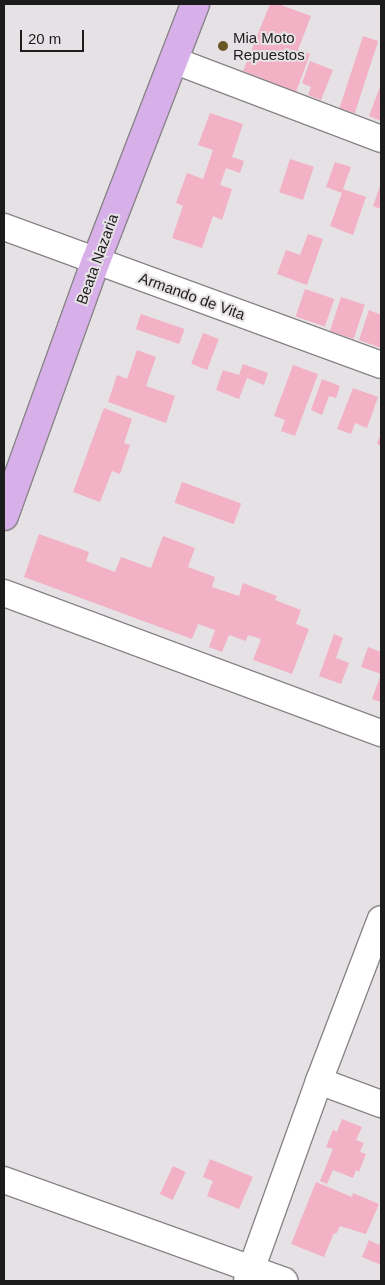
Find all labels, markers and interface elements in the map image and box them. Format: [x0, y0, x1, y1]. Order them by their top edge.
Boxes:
scale bar [22, 20, 86, 52]
place label: Mia Moto Repuestos [233, 28, 305, 63]
text: 20 m [28, 30, 61, 47]
marker: Mia Moto Repuestos [217, 40, 229, 52]
street label: Beata Nazaria [72, 211, 122, 307]
street label: Armando de Vita [137, 268, 247, 324]

